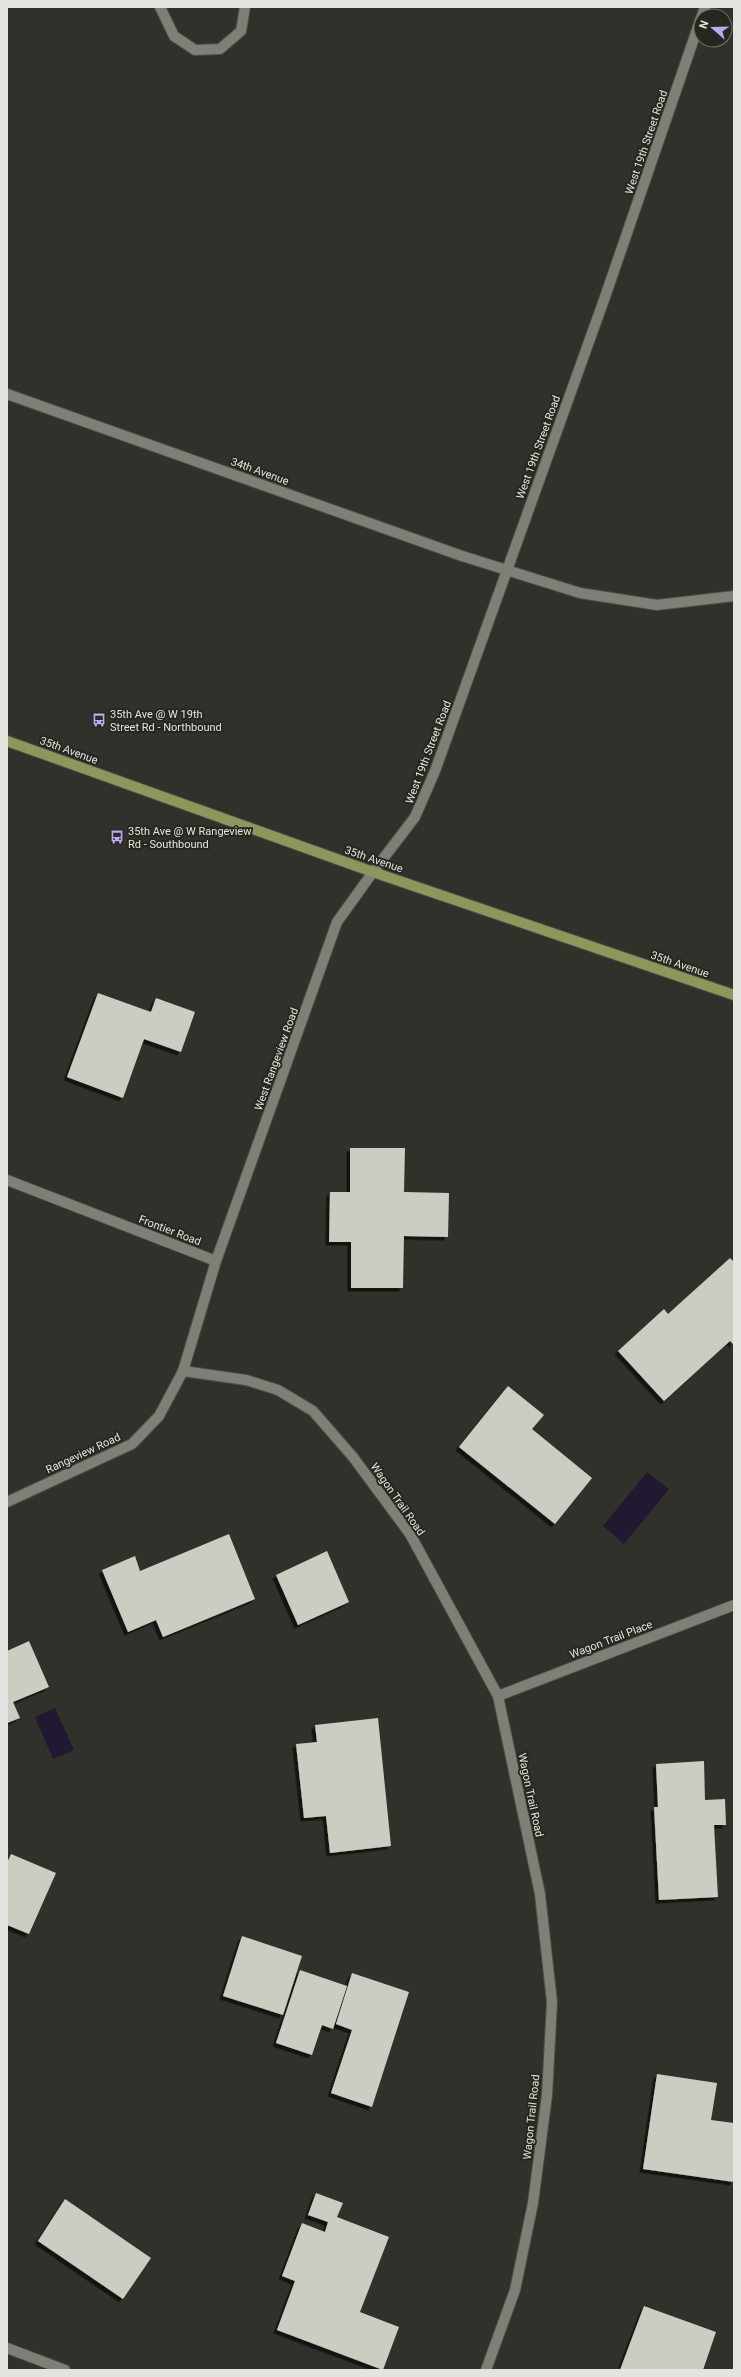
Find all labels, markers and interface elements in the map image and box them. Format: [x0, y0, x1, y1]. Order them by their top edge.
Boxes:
north arrow [693, 8, 733, 48]
text: N [697, 19, 712, 31]
street label: West 19th Street Road [623, 88, 670, 196]
street label: West 19th Street Road [514, 394, 563, 501]
street label: 34th Avenue [229, 455, 291, 488]
street label: West 19th Street Road [403, 699, 454, 805]
place label: 35th Ave @ W 19th Street Rd - Northbound [110, 708, 222, 734]
bus stop icon: 35th Ave @ W 19th Street Rd - Northbound [91, 712, 107, 728]
street label: 35th Avenue [38, 734, 100, 767]
place label: 35th Ave @ W Rangeview Rd - Southbound [128, 825, 252, 851]
bus stop icon: 35th Ave @ W Rangeview Rd - Southbound [109, 829, 125, 845]
street label: 35th Avenue [343, 843, 405, 876]
street label: 35th Avenue [649, 948, 711, 981]
street label: West Rangeview Road [252, 1006, 301, 1112]
street label: Frontier Road [137, 1213, 203, 1248]
street label: Rangeview Road [44, 1430, 123, 1476]
street label: Wagon Trail Road [368, 1461, 427, 1538]
street label: Wagon Trail Place [568, 1618, 655, 1661]
street label: Wagon Trail Road [515, 1752, 546, 1838]
street label: Wagon Trail Road [521, 2074, 542, 2160]

